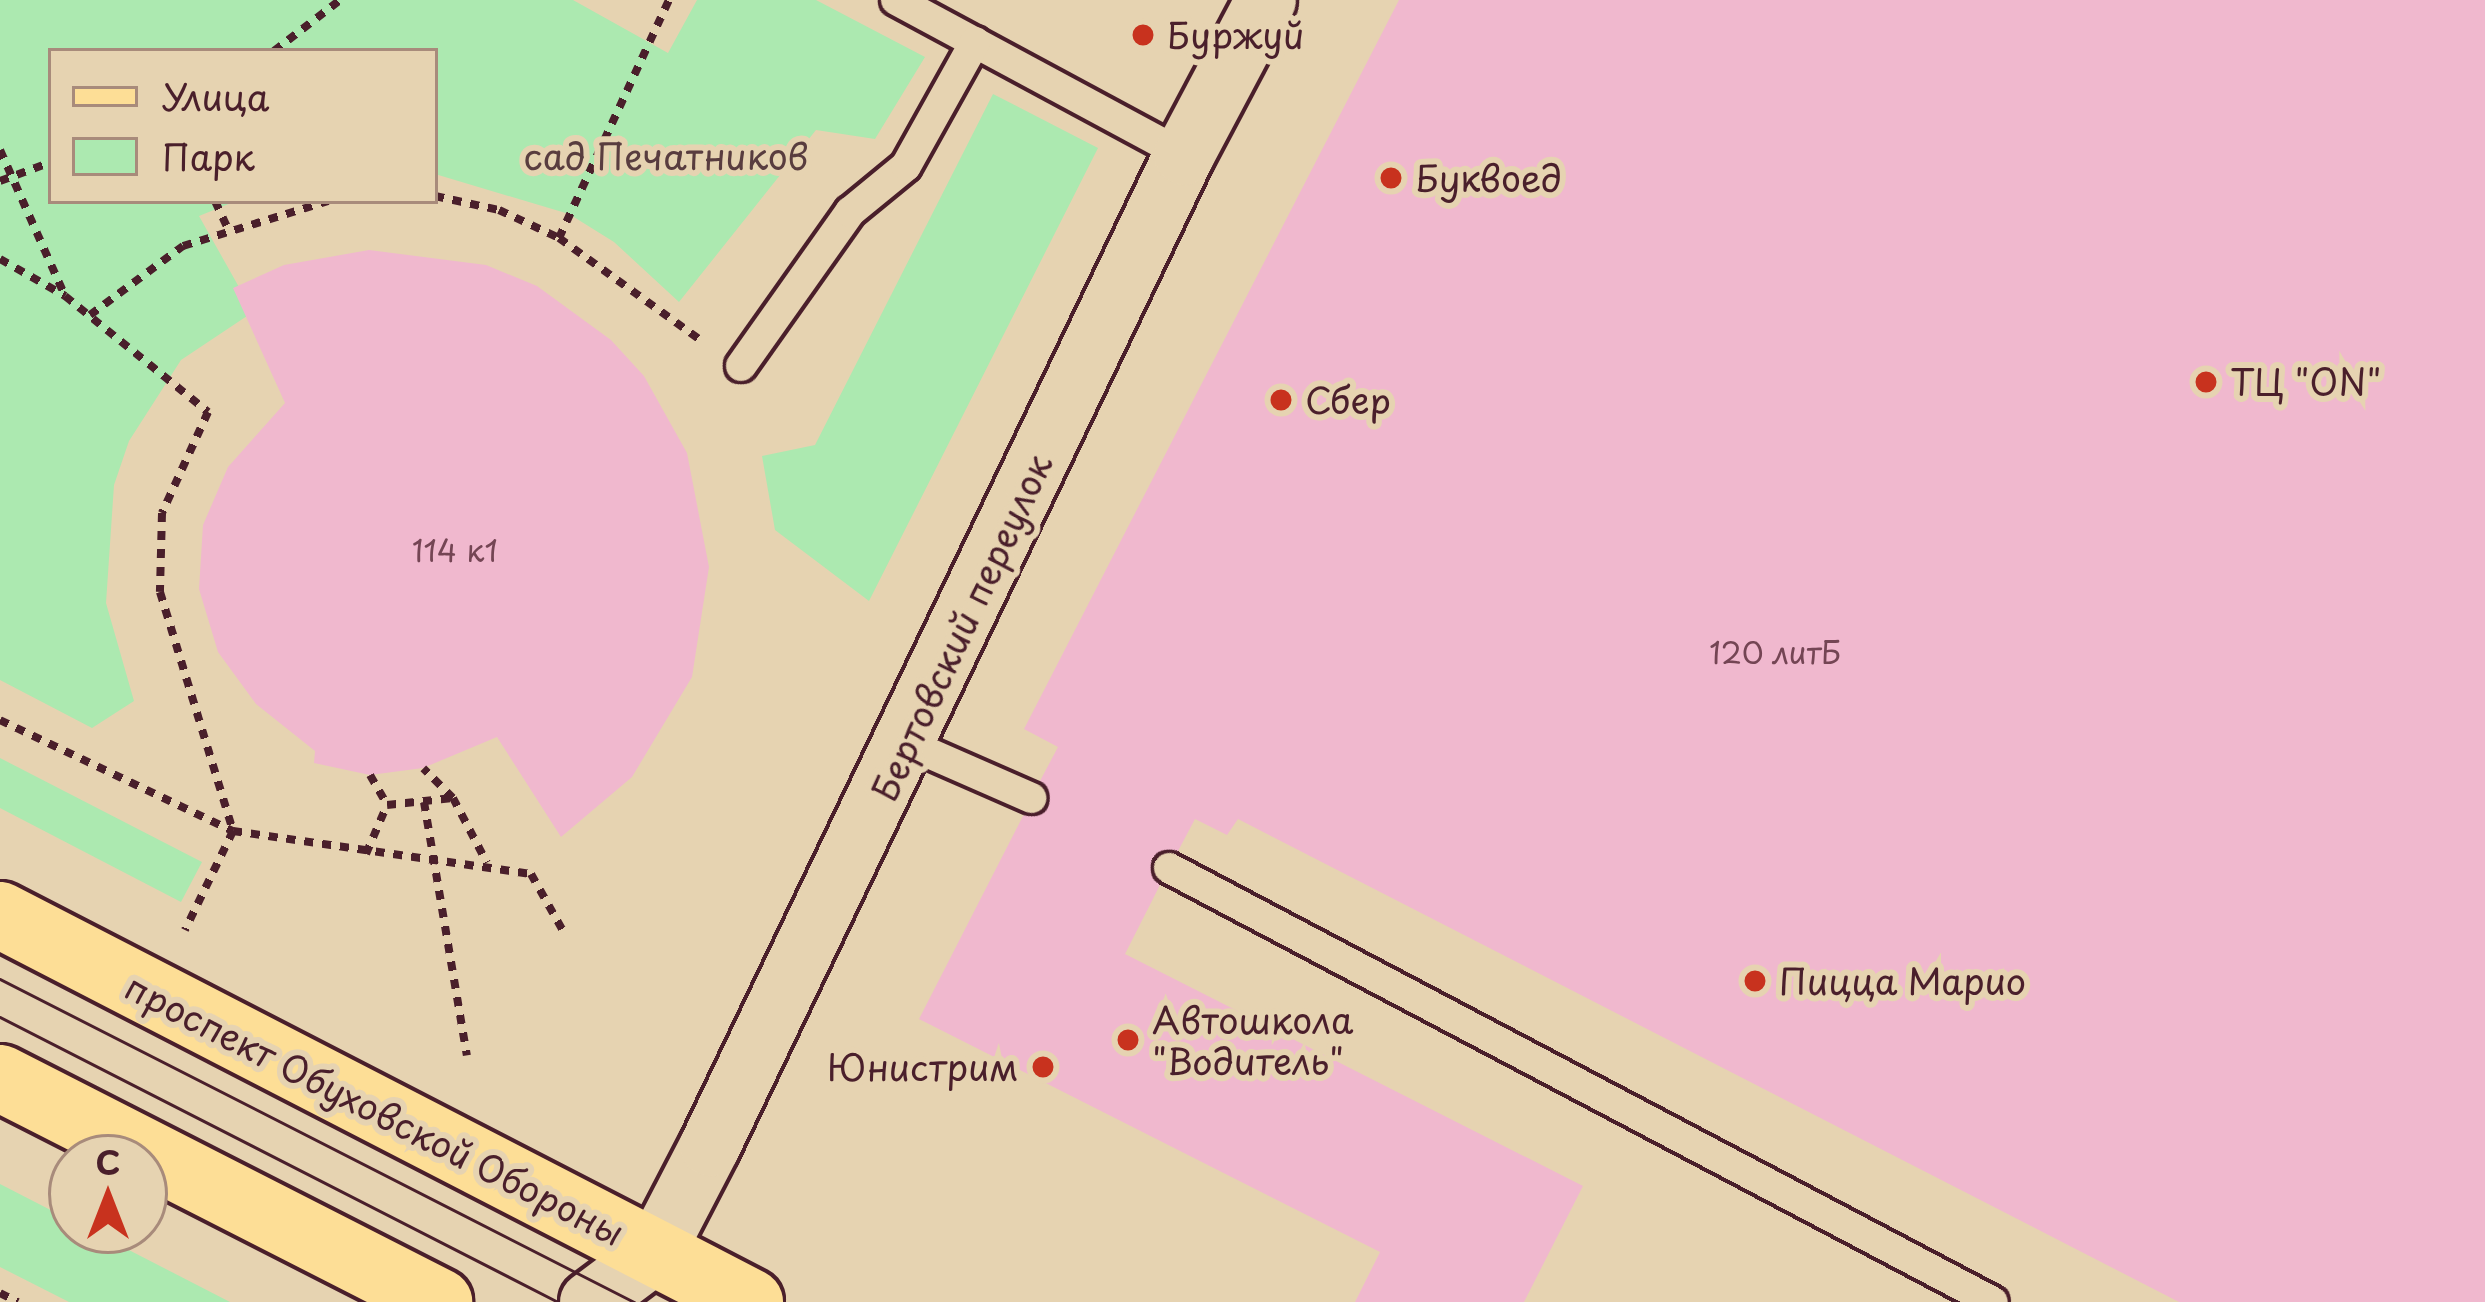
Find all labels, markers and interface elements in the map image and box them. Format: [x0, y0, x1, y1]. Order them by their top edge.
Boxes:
place label: Буржуй [1167, 13, 1304, 57]
marker: Буржуй [1130, 22, 1156, 48]
legend [48, 48, 438, 204]
text: Улица [162, 69, 269, 123]
text: Парк [162, 129, 255, 183]
park label: сад Печатников [523, 134, 809, 178]
place label: Буквоед [1415, 156, 1562, 200]
marker: Буквоед [1378, 165, 1404, 191]
place label: ТЦ "ON" [2230, 360, 2383, 404]
marker: ТЦ "ON" [2193, 369, 2219, 395]
place label: Сбер [1305, 378, 1391, 422]
marker: Сбер [1268, 387, 1294, 413]
street label: Бертовский переулок [862, 447, 1060, 807]
house number: 114 к1 [412, 532, 498, 568]
house number: 120 литБ [1708, 634, 1842, 670]
place label: Пицца Марио [1779, 959, 2028, 1003]
street label: проспект Обуховской Обороны [116, 963, 634, 1255]
marker: Пицца Марио [1742, 968, 1768, 994]
place label: Автошкола "Водитель" [1152, 997, 1353, 1082]
marker: Автошкола "Водитель" [1115, 1027, 1141, 1053]
place label: Юнистрим [827, 1045, 1019, 1089]
marker: Юнистрим [1030, 1054, 1056, 1080]
north arrow [48, 1134, 168, 1254]
text: С [96, 1136, 120, 1186]

